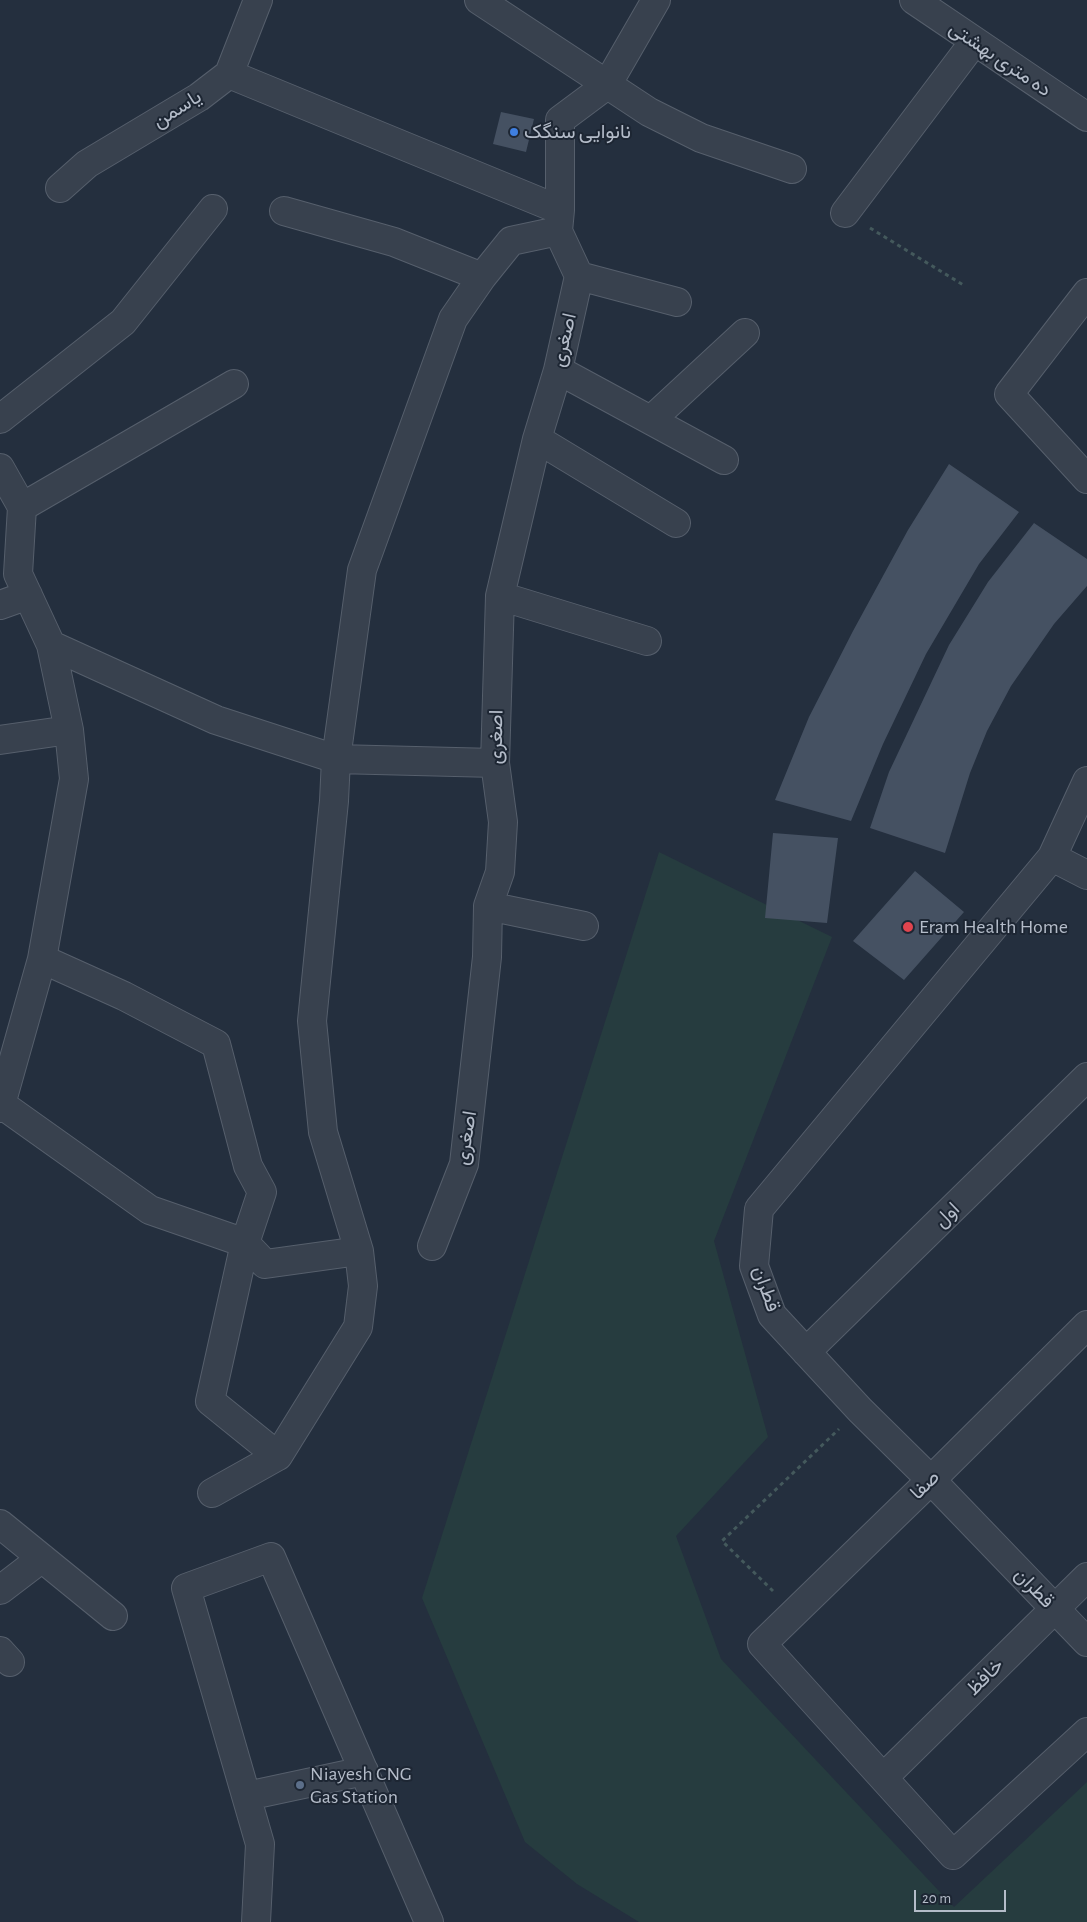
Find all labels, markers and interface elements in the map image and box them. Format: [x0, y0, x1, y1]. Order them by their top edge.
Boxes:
street label: ده متری بهشتی [944, 16, 1056, 102]
street label: یاسمن [148, 85, 206, 133]
place label: نانوایی سنگک [524, 120, 631, 144]
marker: نانوایی سنگک [508, 126, 520, 138]
street label: اصغری [546, 311, 582, 369]
street label: اصغری [484, 709, 508, 765]
place label: Eram Health Home [919, 915, 1068, 939]
marker: Eram Health Home [901, 920, 915, 934]
street label: اصغری [450, 1109, 482, 1167]
street label: اول [929, 1197, 965, 1233]
street label: قطران [747, 1263, 785, 1315]
street label: صفا [905, 1465, 945, 1505]
street label: قطران [1009, 1563, 1059, 1613]
street label: خافظ [961, 1653, 1009, 1701]
place label: Niayesh CNG Gas Station [310, 1762, 412, 1809]
marker: Niayesh CNG Gas Station [294, 1779, 306, 1791]
scale bar [917, 1880, 1010, 1912]
text: 20 m [922, 1891, 951, 1906]

